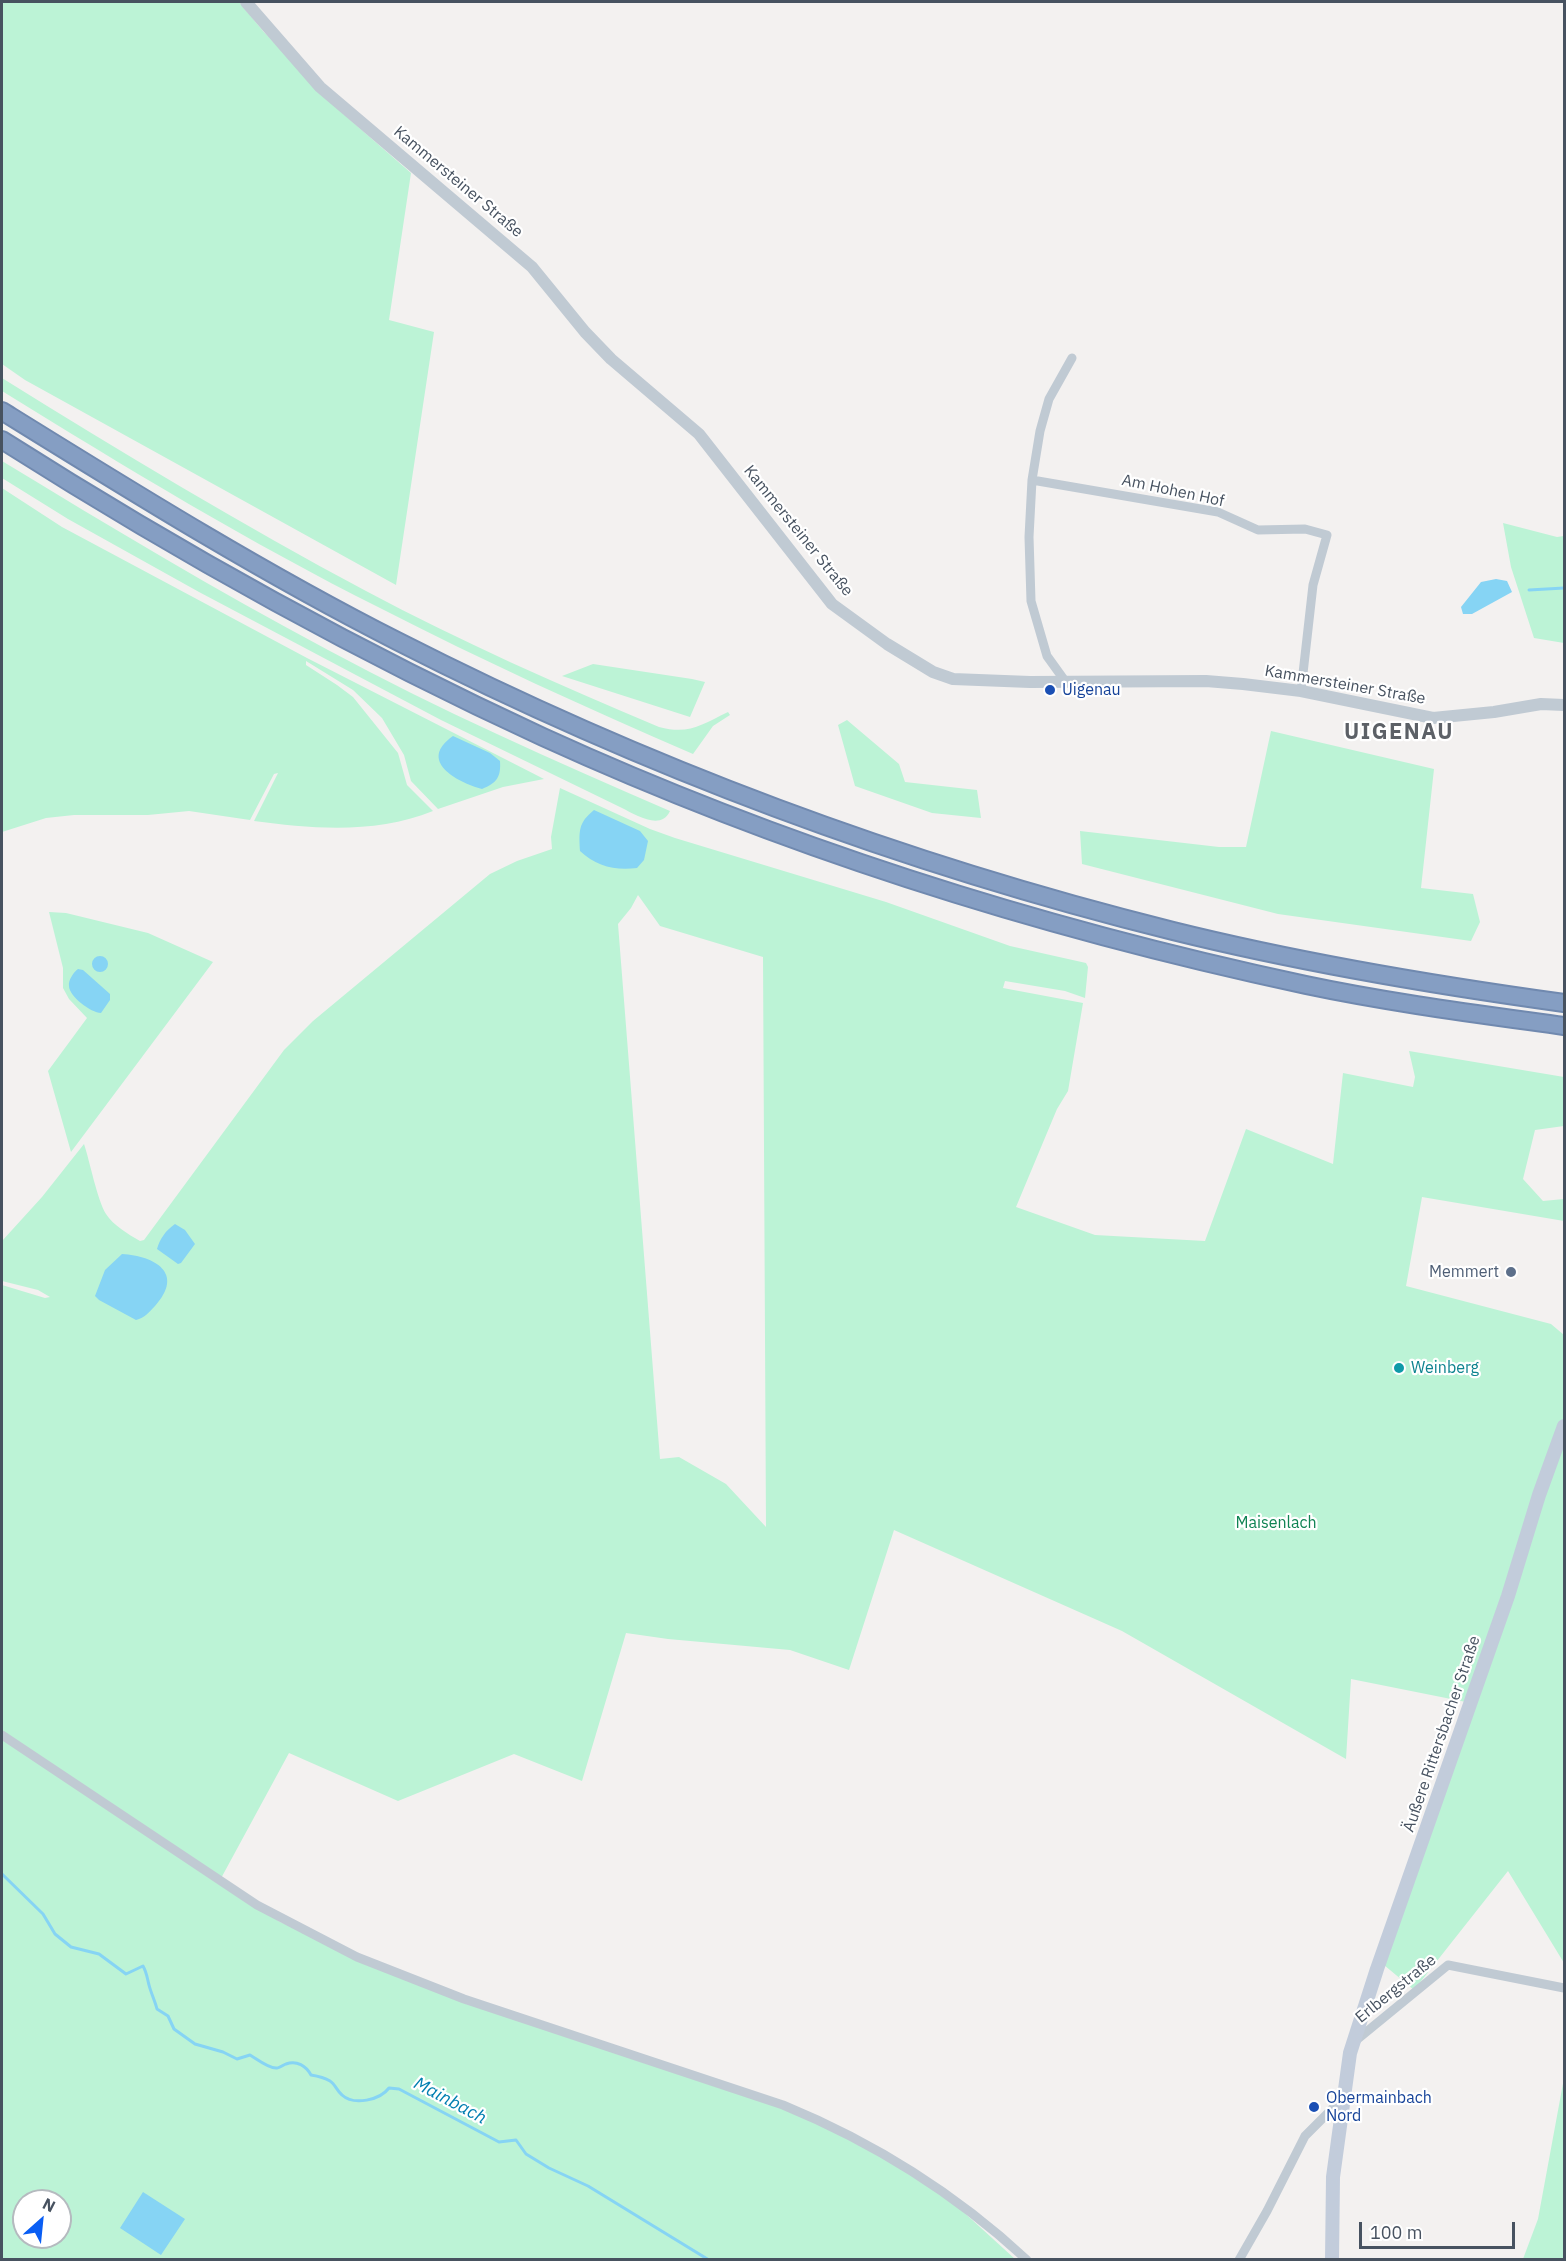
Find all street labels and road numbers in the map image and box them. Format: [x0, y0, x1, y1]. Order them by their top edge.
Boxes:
street label: Kammersteiner Straße [389, 122, 527, 242]
street label: Kammersteiner Straße [739, 462, 857, 600]
street label: Am Hohen Hof [1120, 471, 1226, 511]
street label: Kammersteiner Straße [1263, 661, 1427, 709]
street label: Äußere Rittersbacher Straße [1399, 1633, 1485, 1835]
street label: Erlbergstraße [1352, 1951, 1440, 2027]

